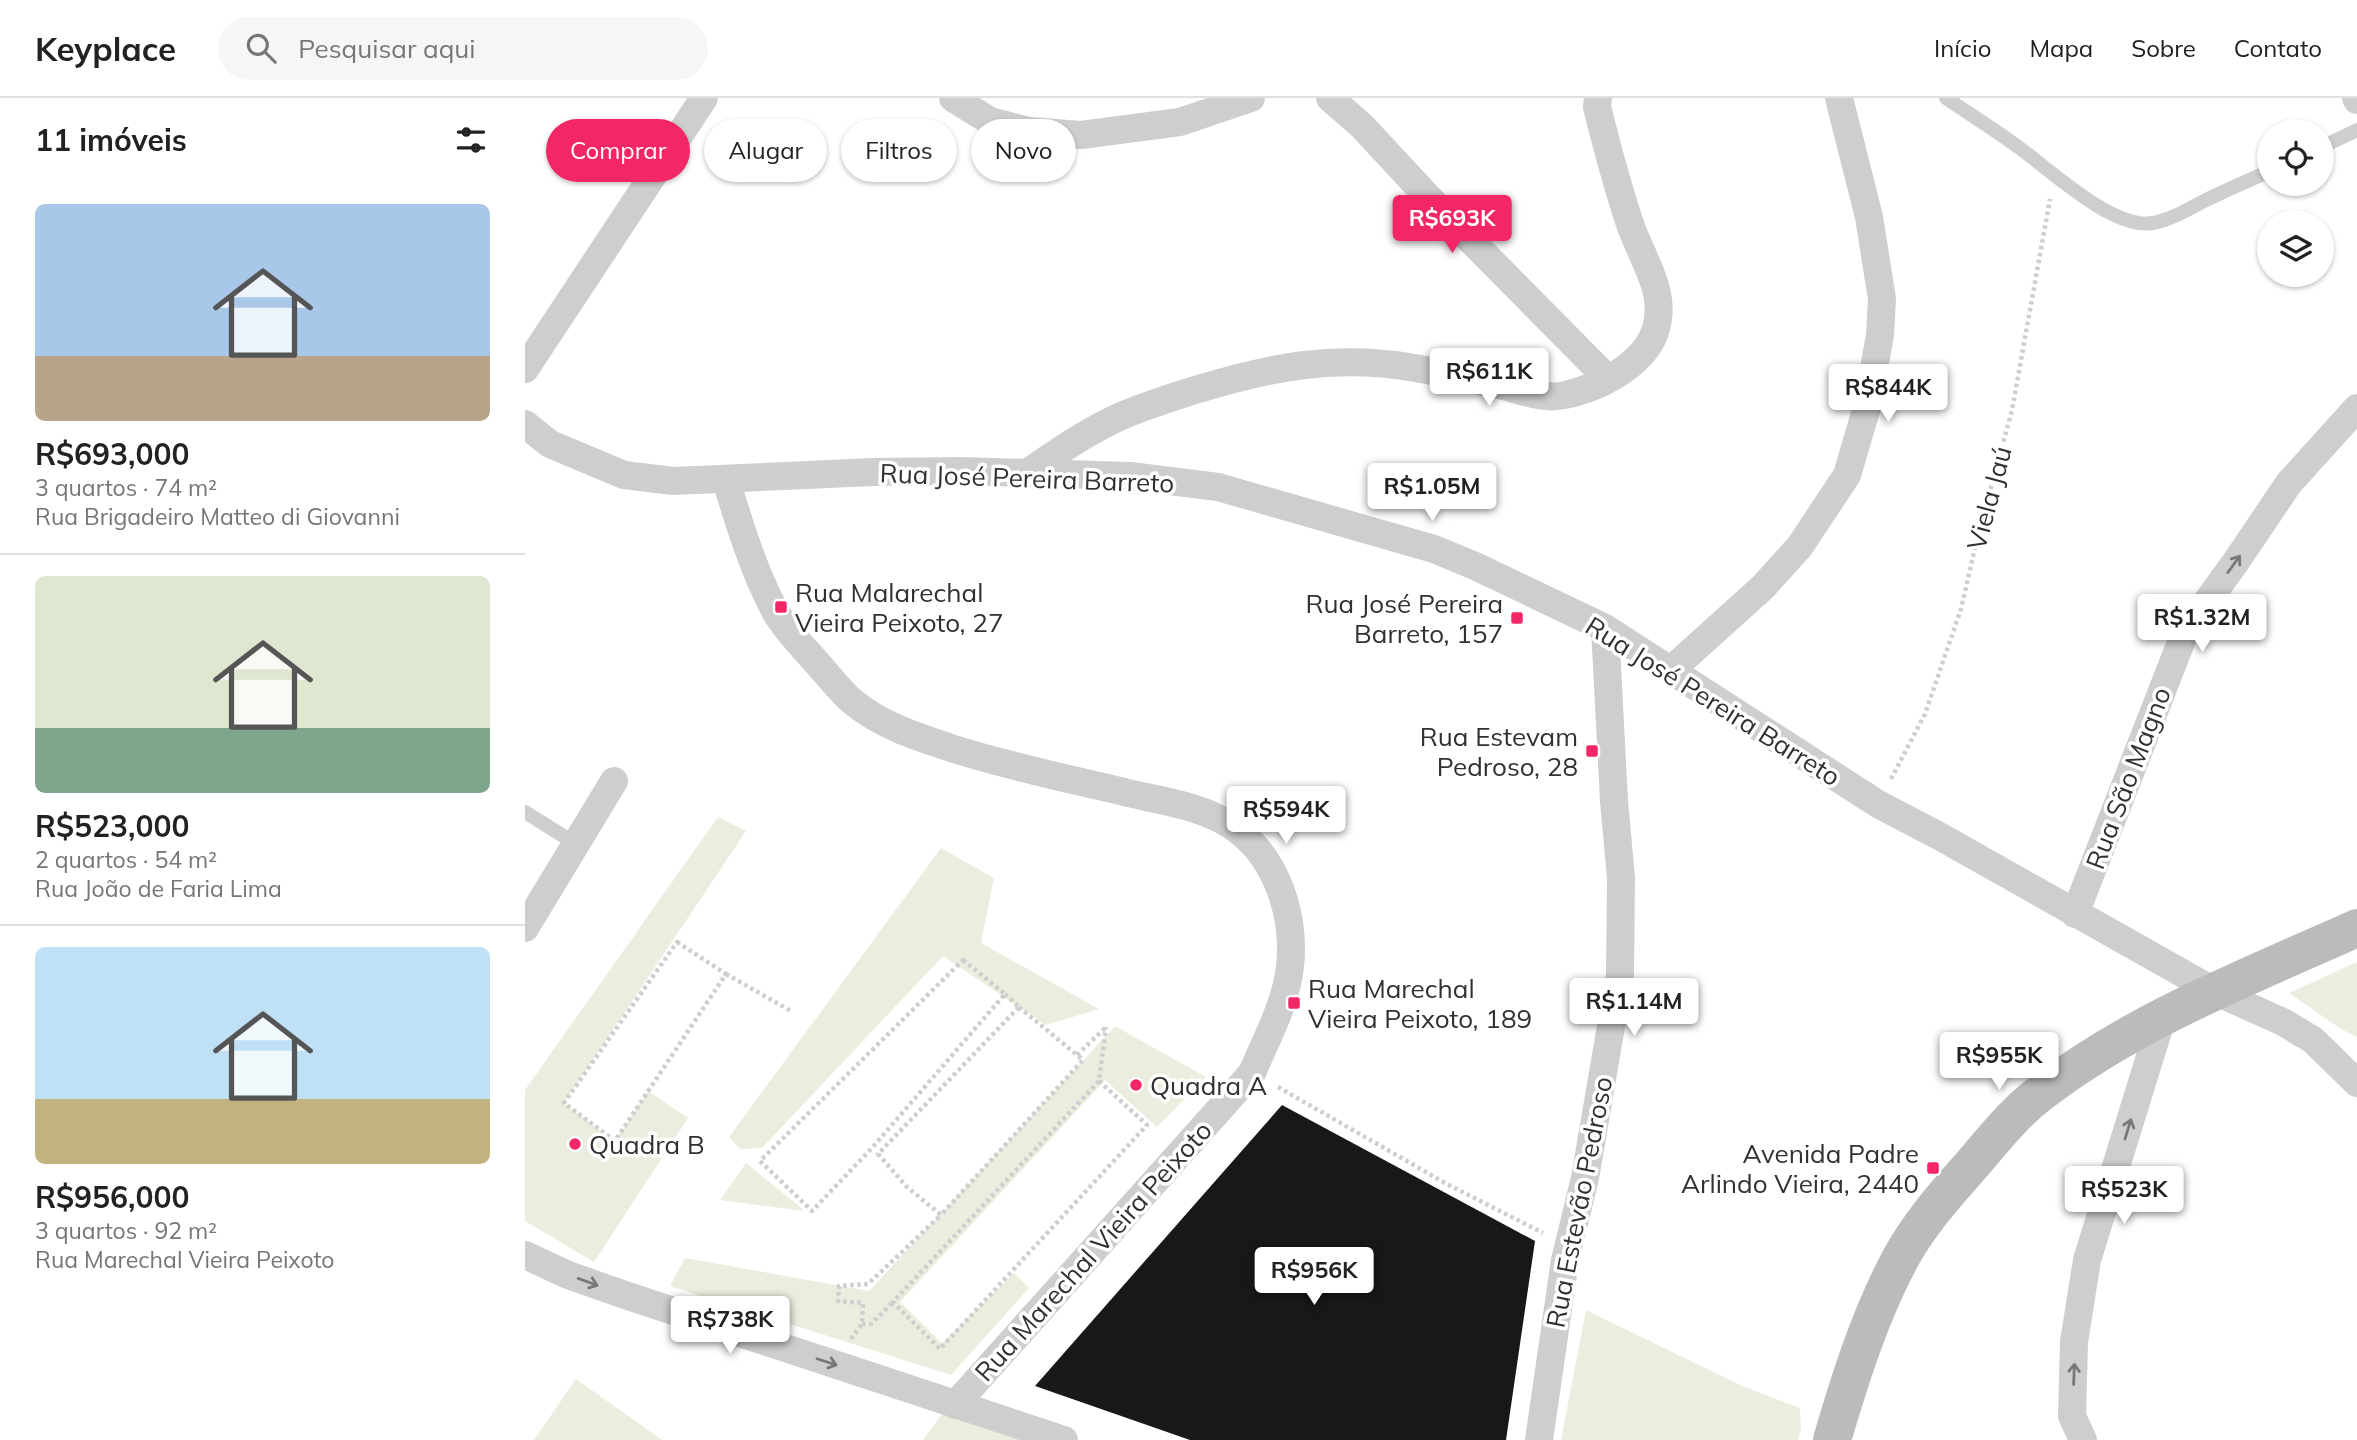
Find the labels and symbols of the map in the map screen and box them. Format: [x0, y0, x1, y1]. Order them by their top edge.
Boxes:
pin: R$693K [1395, 195, 1509, 255]
pin: R$611K [1432, 348, 1546, 408]
pin: R$844K [1831, 364, 1945, 424]
street label: Viela Jaú [1959, 442, 2019, 554]
street label: Rua José Pereira Barreto [879, 456, 1175, 500]
pin: R$1.05M [1367, 464, 1497, 523]
one-way arrow [2227, 555, 2241, 574]
place label: Rua Malarechal Vieira Peixoto, 27 [795, 576, 1004, 639]
place label: Rua José Pereira Barreto, 157 [1305, 587, 1503, 650]
pin: R$1.32M [2137, 594, 2267, 654]
marker: Rua Malarechal Vieira Peixoto, 27 [773, 599, 789, 615]
street label: Rua José Pereira Barreto [1579, 609, 1847, 793]
marker: Rua José Pereira Barreto, 157 [1509, 610, 1525, 626]
street label: Rua São Magno [2078, 682, 2178, 874]
place label: Rua Estevam Pedroso, 28 [1420, 720, 1578, 783]
marker: Rua Estevam Pedroso, 28 [1584, 743, 1600, 759]
pin: R$594K [1229, 786, 1343, 846]
place label: Rua Marechal Vieira Peixoto, 189 [1308, 972, 1532, 1035]
pin: R$1.14M [1569, 978, 1699, 1038]
marker: Rua Marechal Vieira Peixoto, 189 [1286, 995, 1302, 1011]
pin: R$955K [1942, 1032, 2056, 1092]
place label: Quadra A [1150, 1069, 1267, 1102]
street label: Rua Estevão Pedroso [1538, 1074, 1620, 1330]
marker: Quadra A [1128, 1077, 1144, 1093]
street label: Rua Marechal Vieira Peixoto [967, 1114, 1219, 1388]
one-way arrow [2122, 1118, 2135, 1140]
place label: Quadra B [589, 1128, 705, 1161]
marker: Quadra B [567, 1136, 583, 1152]
place label: Avenida Padre Arlindo Vieira, 2440 [1681, 1137, 1919, 1200]
marker: Avenida Padre Arlindo Vieira, 2440 [1925, 1160, 1941, 1176]
pin: R$523K [2067, 1166, 2181, 1226]
pin: R$956K [1257, 1248, 1371, 1307]
one-way arrow [576, 1277, 598, 1289]
pin: R$738K [673, 1296, 787, 1356]
one-way arrow [815, 1357, 837, 1369]
one-way arrow [2067, 1363, 2080, 1386]

